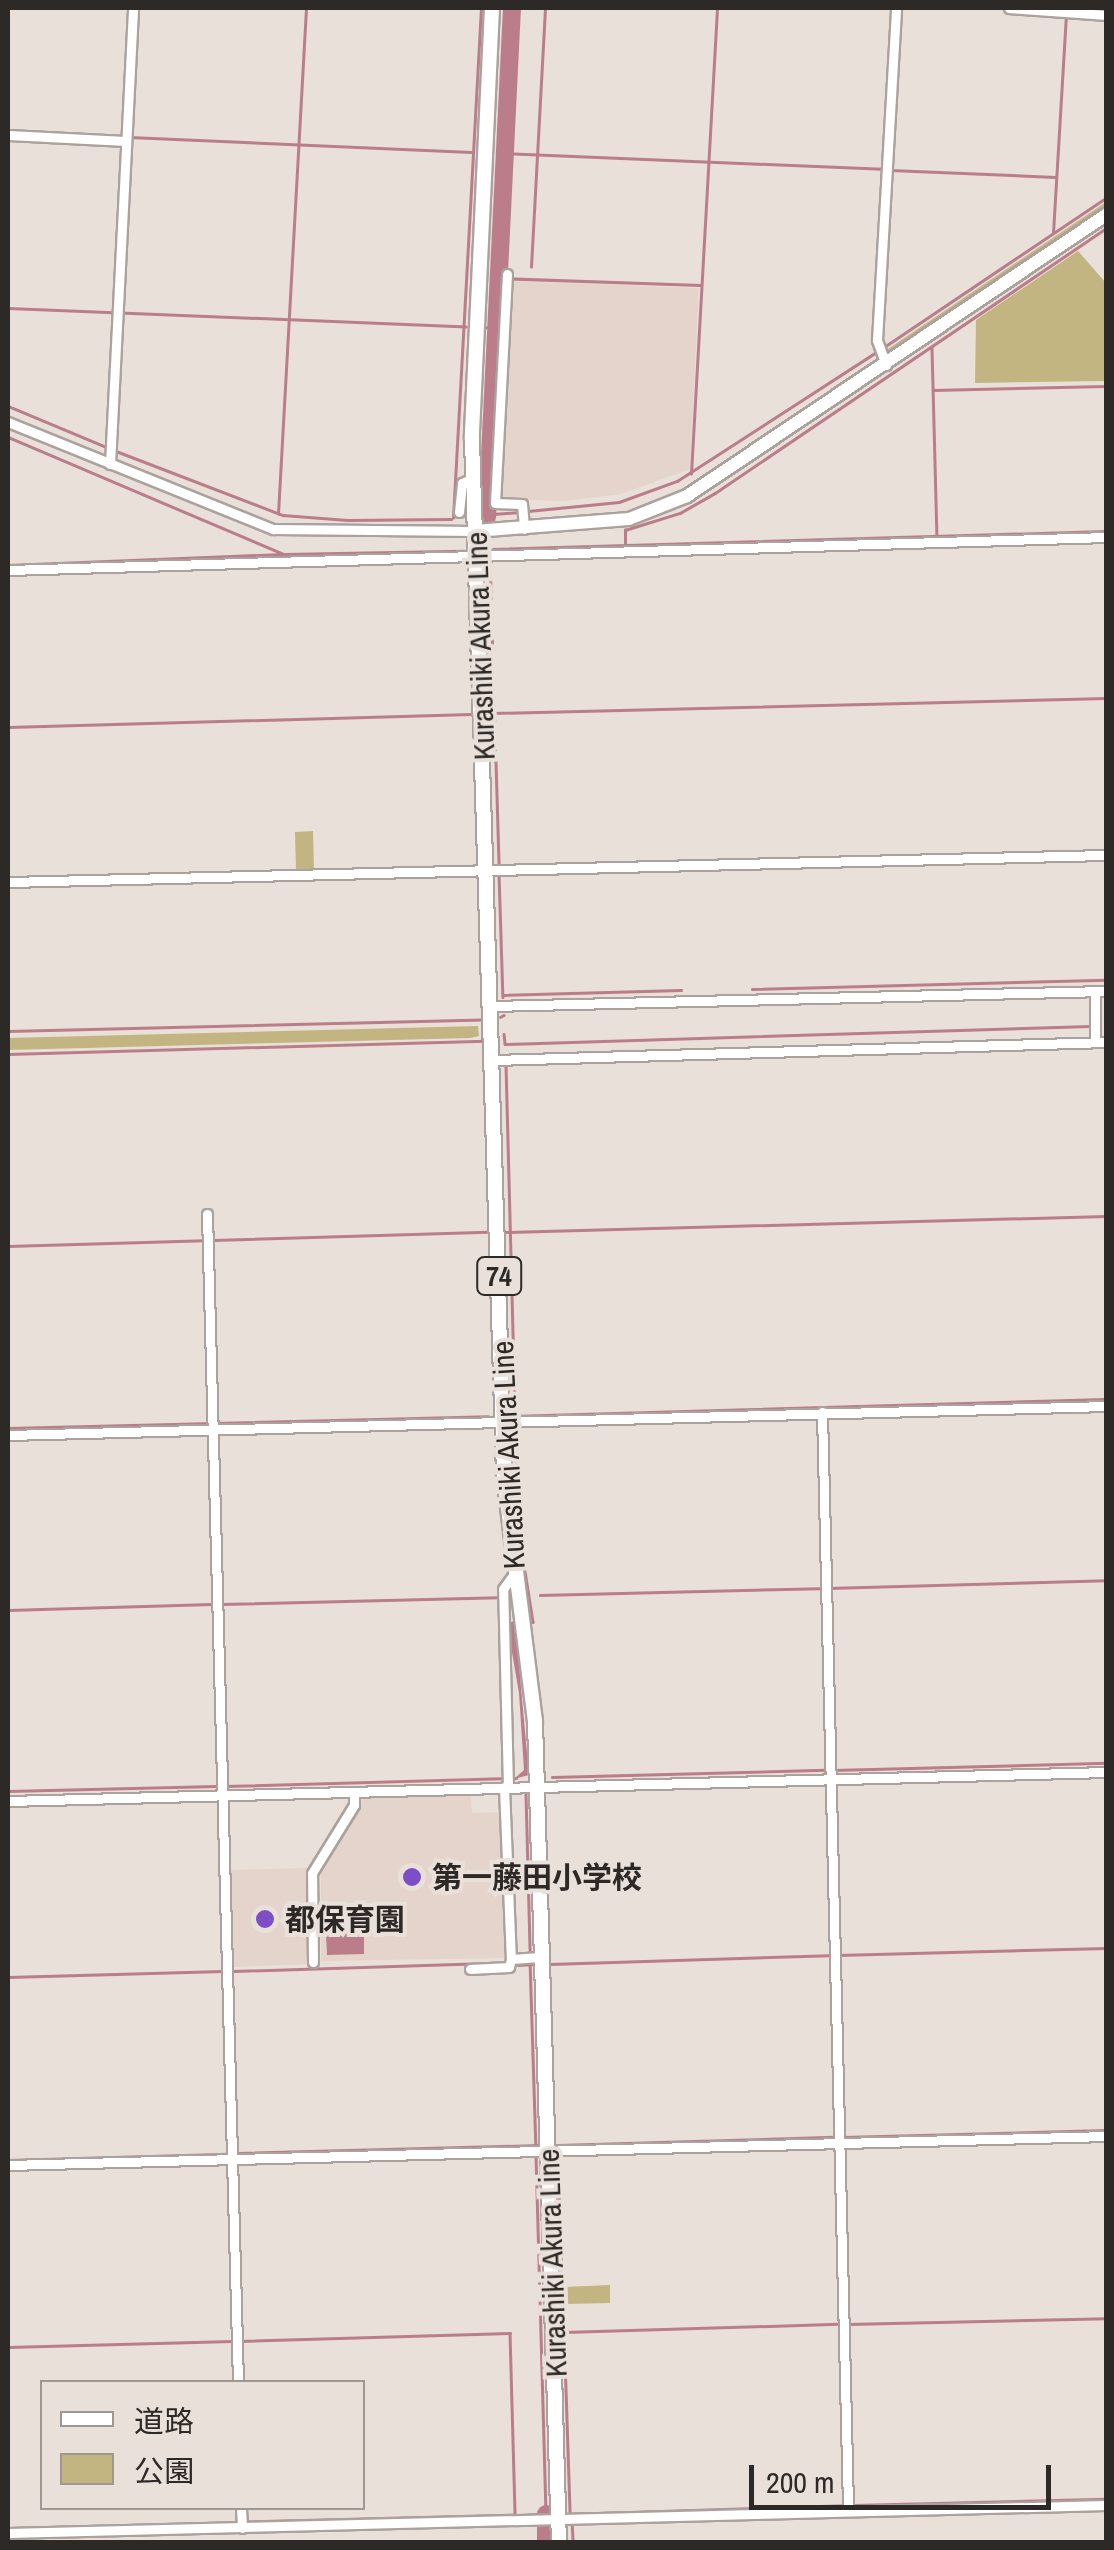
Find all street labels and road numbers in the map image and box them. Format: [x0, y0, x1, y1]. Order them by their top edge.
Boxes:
street label: Kurashiki Akura Line [458, 531, 502, 761]
road number: 74 [474, 1253, 524, 1299]
street label: Kurashiki Akura Line [484, 1339, 532, 1571]
street label: Kurashiki Akura Line [530, 2148, 574, 2378]

